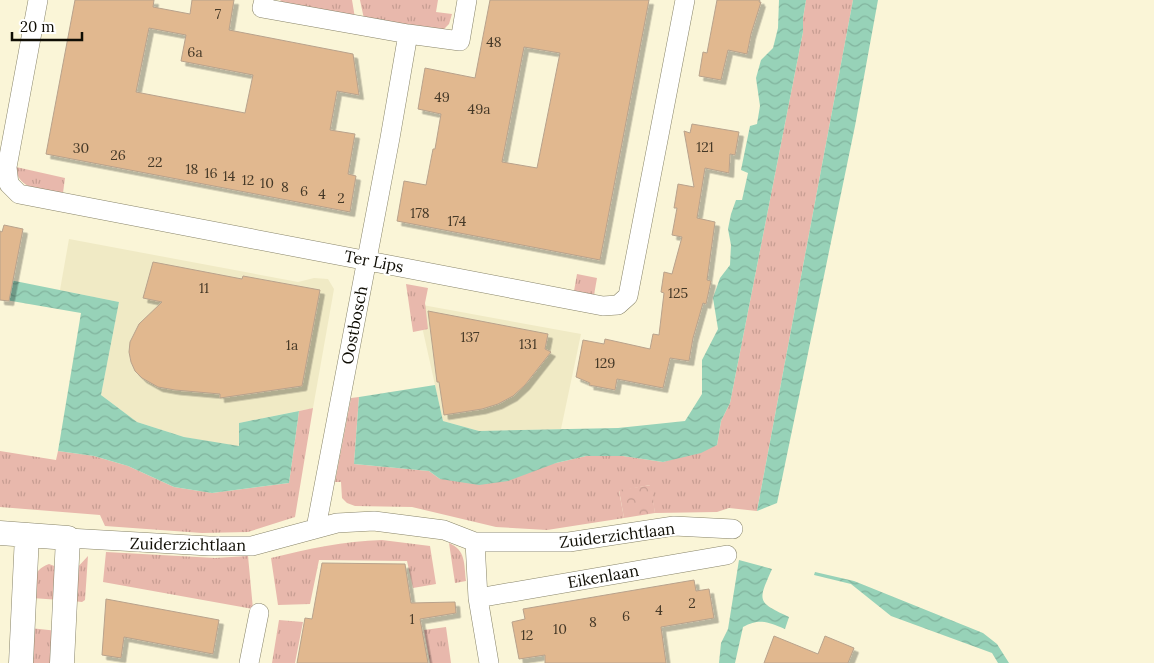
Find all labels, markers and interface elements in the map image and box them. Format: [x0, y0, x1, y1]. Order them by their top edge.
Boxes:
house number: 7 [215, 5, 222, 23]
scale bar [12, 10, 82, 42]
text: 20 m [20, 17, 55, 36]
house number: 48 [486, 33, 502, 51]
house number: 6a [187, 43, 203, 61]
house number: 49 [434, 88, 450, 106]
house number: 49a [468, 100, 490, 118]
house number: 121 [696, 138, 714, 156]
house number: 30 [73, 139, 89, 157]
house number: 26 [110, 146, 126, 164]
house number: 22 [147, 153, 163, 171]
house number: 18 [186, 160, 199, 178]
house number: 16 [204, 164, 218, 182]
house number: 14 [223, 167, 236, 185]
house number: 12 [242, 171, 254, 189]
house number: 10 [260, 174, 274, 192]
house number: 8 [281, 178, 289, 196]
house number: 6 [300, 182, 308, 200]
house number: 4 [318, 185, 326, 203]
house number: 2 [337, 189, 345, 207]
house number: 178 [410, 204, 430, 222]
house number: 174 [448, 212, 467, 230]
street label: Ter Lips [343, 245, 405, 277]
house number: 11 [199, 279, 209, 297]
street label: Oostbosch [337, 284, 372, 366]
house number: 125 [668, 284, 688, 302]
house number: 137 [460, 328, 480, 346]
house number: 131 [519, 335, 537, 353]
house number: 1a [286, 336, 298, 354]
house number: 129 [595, 354, 615, 372]
street label: Zuiderzichtlaan [558, 518, 676, 552]
street label: Zuiderzichtlaan [130, 533, 247, 555]
street label: Eikenlaan [566, 560, 640, 592]
house number: 2 [688, 594, 696, 612]
house number: 4 [655, 601, 663, 619]
house number: 6 [622, 607, 630, 625]
house number: 1 [409, 610, 415, 628]
house number: 8 [589, 613, 597, 631]
house number: 10 [553, 620, 567, 638]
house number: 12 [521, 626, 533, 644]

